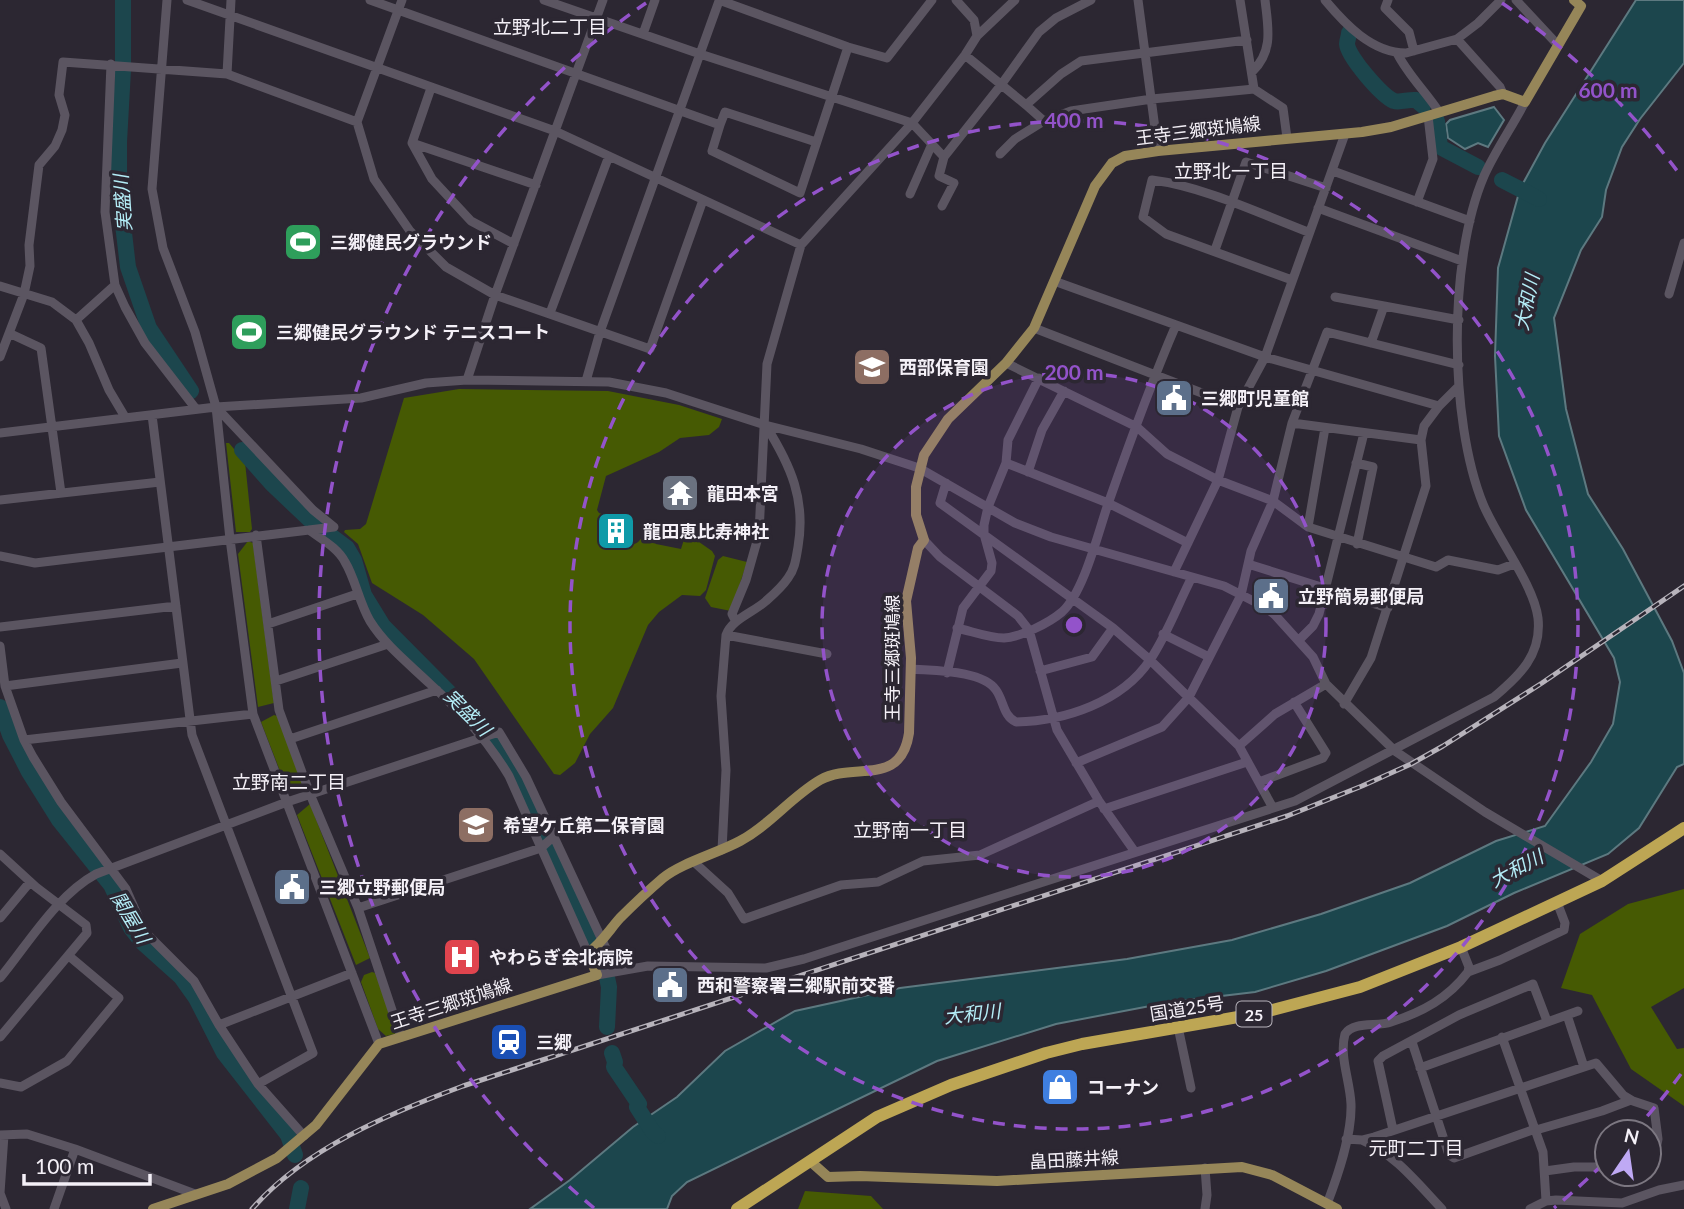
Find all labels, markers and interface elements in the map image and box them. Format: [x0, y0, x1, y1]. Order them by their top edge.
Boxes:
district label: 立野北二丁目 [493, 15, 607, 38]
text: 600 m [1578, 77, 1638, 102]
text: 400 m [1044, 107, 1104, 132]
street label: 王寺三郷斑鳩線 [1134, 111, 1262, 149]
district label: 立野北一丁目 [1174, 159, 1288, 182]
water label: 実盛川 [108, 172, 135, 232]
sports icon: 三郷健民グラウンド [282, 221, 324, 263]
place label: 三郷健民グラウンド [330, 231, 492, 253]
water label: 大和川 [1509, 270, 1544, 332]
sports icon: 三郷健民グラウンド テニスコート [228, 311, 270, 353]
place label: 三郷健民グラウンド テニスコート [276, 321, 550, 343]
school or university icon: 西部保育園 [851, 346, 893, 388]
place label: 西部保育園 [899, 356, 989, 378]
text: 200 m [1044, 359, 1104, 384]
public building icon: 三郷町児童館 [1153, 377, 1195, 419]
place label: 三郷町児童館 [1201, 387, 1309, 409]
temple icon: 龍田本宮 [659, 472, 701, 514]
place label: 龍田本宮 [707, 482, 779, 504]
building icon: 龍田恵比寿神社 [595, 510, 637, 552]
place label: 龍田恵比寿神社 [643, 520, 769, 542]
public building icon: 立野簡易郵便局 [1250, 575, 1292, 617]
place label: 立野簡易郵便局 [1298, 585, 1424, 607]
street label: 王寺三郷斑鳩線 [881, 595, 903, 721]
centre of rings [1062, 613, 1086, 637]
water label: 実盛川 [440, 684, 498, 742]
district label: 立野南二丁目 [232, 770, 346, 793]
school or university icon: 希望ケ丘第二保育園 [455, 804, 497, 846]
place label: 希望ケ丘第二保育園 [503, 814, 665, 836]
district label: 立野南一丁目 [853, 818, 967, 841]
water label: 大和川 [1485, 844, 1548, 892]
public building icon: 三郷立野郵便局 [271, 866, 313, 908]
place label: 三郷立野郵便局 [319, 876, 445, 898]
water label: 関屋川 [106, 887, 157, 949]
hospital icon: やわらぎ会北病院 [441, 936, 483, 978]
place label: やわらぎ会北病院 [489, 946, 633, 968]
public building icon: 西和警察署三郷駅前交番 [649, 964, 691, 1006]
street label: 王寺三郷斑鳩線 [388, 973, 514, 1033]
place label: 西和警察署三郷駅前交番 [697, 974, 895, 996]
street label: 国道25号 [1148, 991, 1226, 1025]
water label: 大和川 [942, 998, 1004, 1027]
road number: 25 [1236, 1002, 1272, 1026]
station icon: 三郷 [488, 1021, 530, 1063]
place label: 三郷 [536, 1031, 572, 1053]
shop icon: コーナン [1039, 1066, 1081, 1108]
place label: コーナン [1087, 1076, 1159, 1098]
north arrow [1593, 1118, 1663, 1188]
text: N [1622, 1123, 1642, 1149]
district label: 元町二丁目 [1368, 1136, 1464, 1159]
scale bar [24, 1142, 150, 1186]
street label: 畠田藤井線 [1028, 1146, 1120, 1172]
text: 100 m [35, 1153, 94, 1178]

